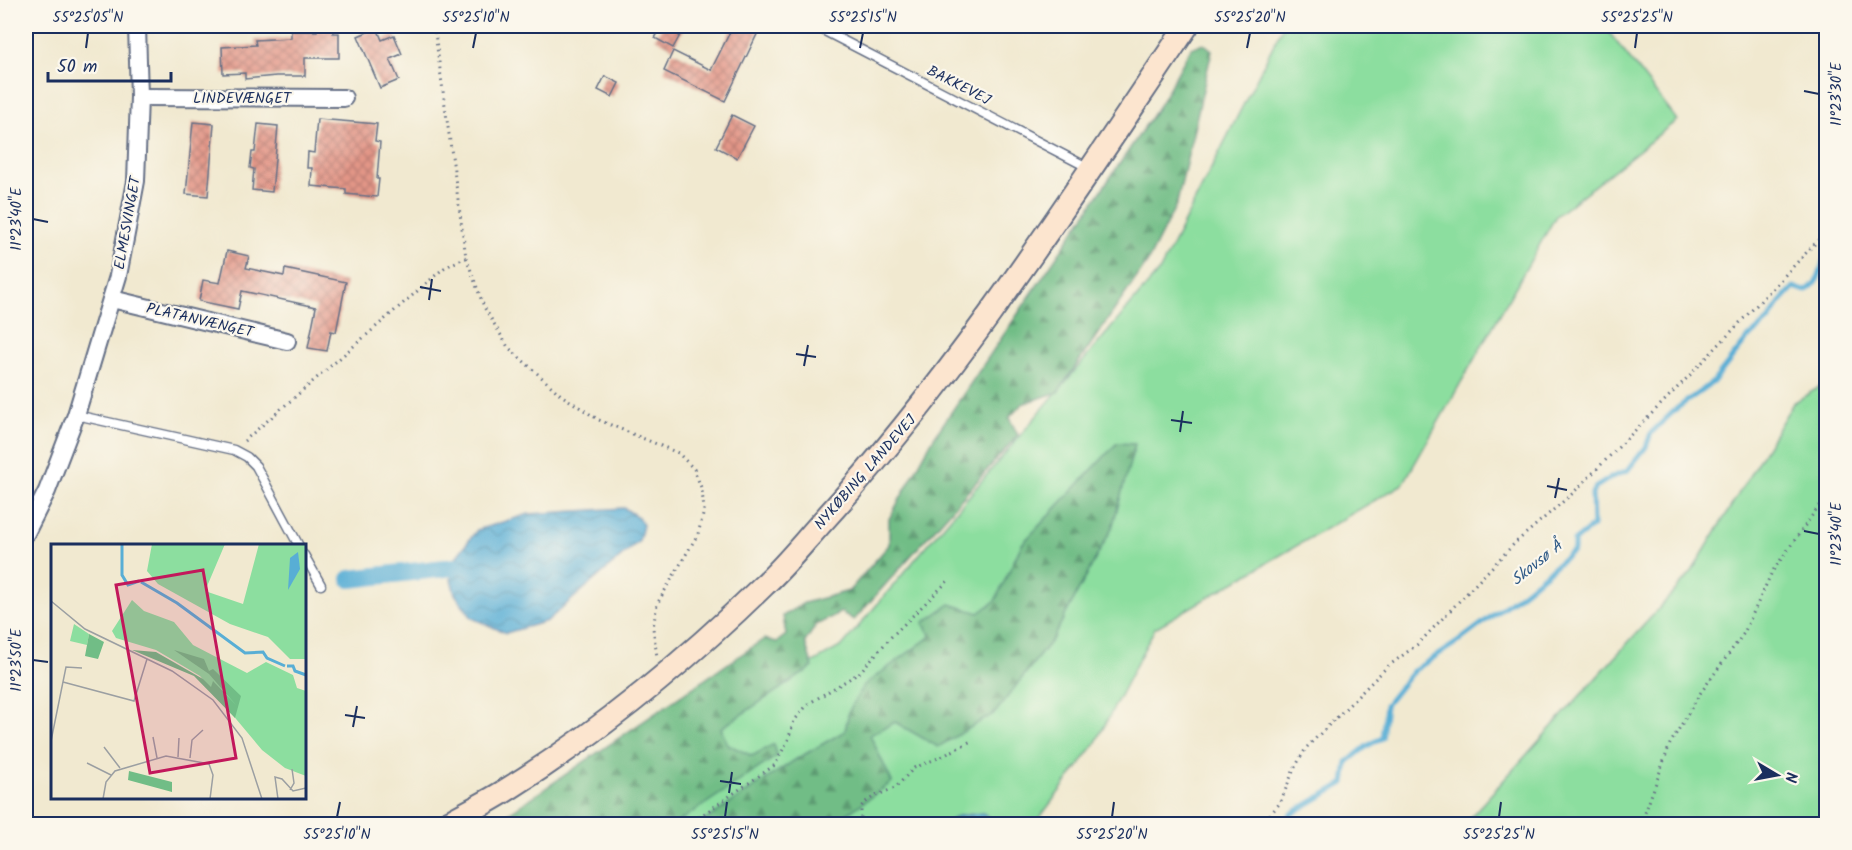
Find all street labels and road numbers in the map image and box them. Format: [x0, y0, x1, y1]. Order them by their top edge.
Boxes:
street label: BAKKEVEJ [922, 60, 996, 113]
street label: LINDEVÆNGET [193, 87, 293, 111]
street label: ELMESVINGET [108, 173, 148, 272]
street label: PLATANVÆNGET [144, 297, 258, 345]
street label: NYKØBING LANDEVEJ [809, 409, 923, 536]

